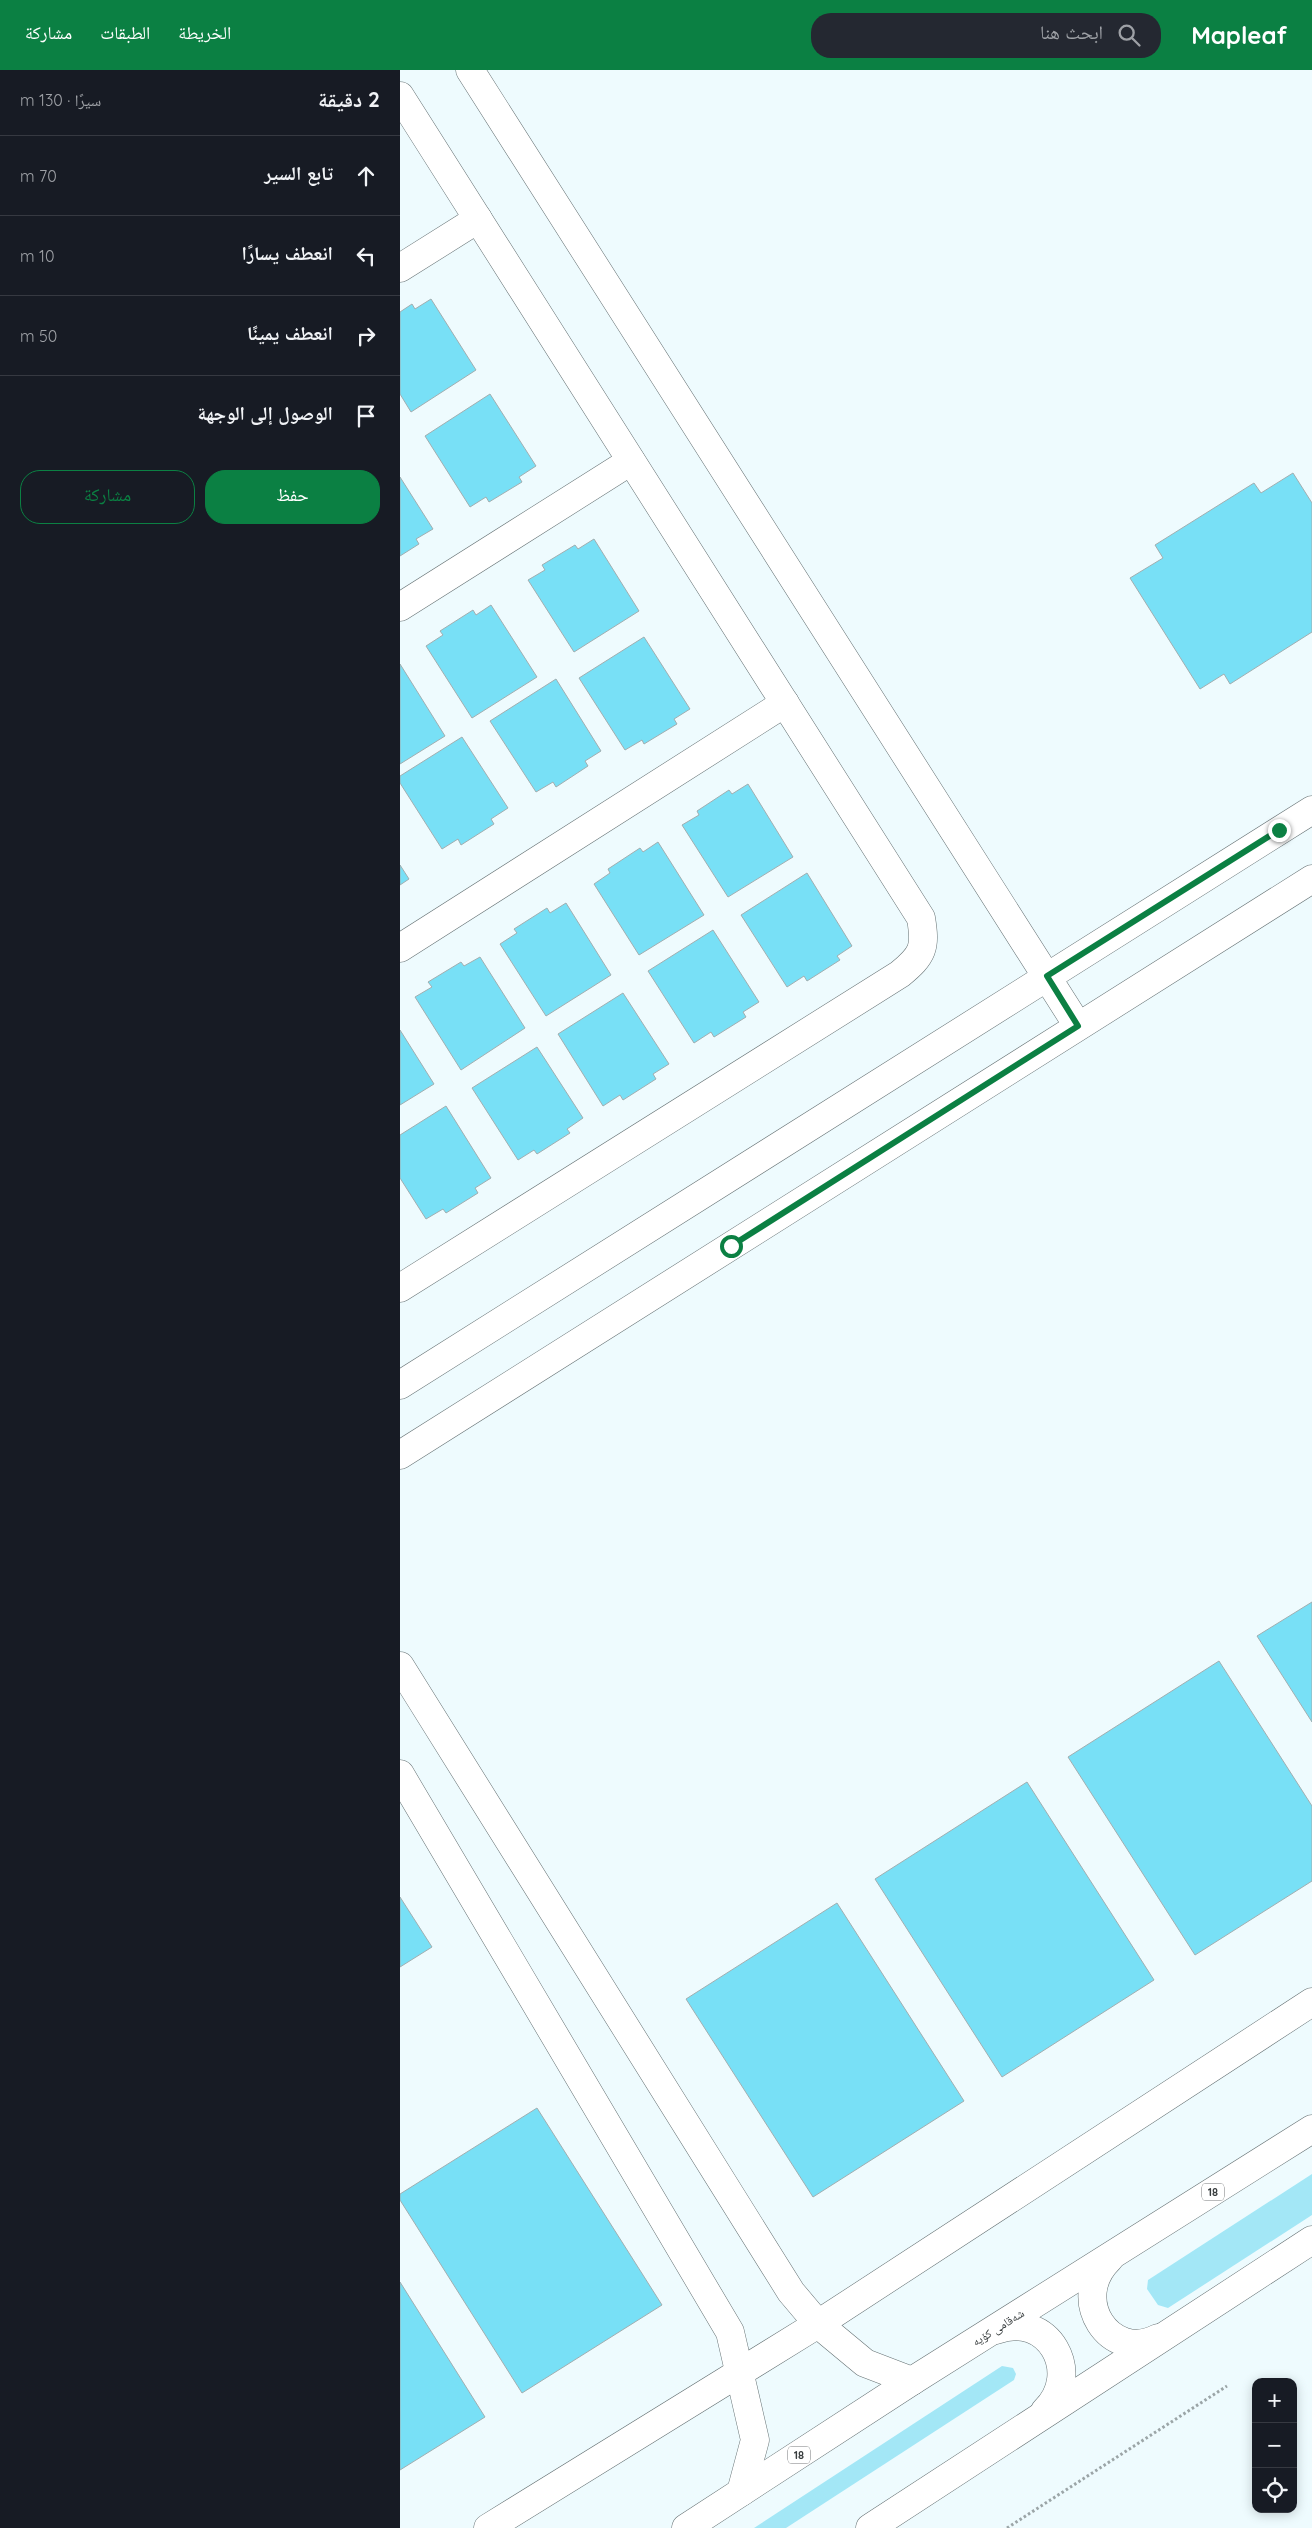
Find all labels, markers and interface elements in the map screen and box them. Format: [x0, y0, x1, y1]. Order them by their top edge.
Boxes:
search box [811, 13, 1161, 58]
text: ابحث هنا [1040, 20, 1103, 44]
text: Mapleaf [1191, 20, 1287, 50]
text: مشاركة [25, 21, 72, 44]
text: الطبقات [100, 21, 150, 44]
text: الخريطة [178, 21, 231, 44]
icon: search [1115, 21, 1143, 49]
text: 2 دقيقة [318, 86, 380, 112]
text: سيرًا · 130 m [20, 90, 101, 110]
text: تابع السير [264, 161, 333, 185]
icon: ahead [352, 162, 380, 190]
text: 70 m [20, 166, 57, 186]
text: انعطف يسارًا [242, 241, 333, 265]
icon: left [352, 242, 380, 270]
text: 10 m [20, 246, 54, 266]
text: انعطف يمينًا [247, 321, 333, 345]
icon: right [352, 322, 380, 350]
text: 50 m [20, 326, 57, 346]
text: الوصول إلى الوجهة [197, 401, 333, 425]
icon: arrive [352, 402, 380, 430]
button: مشاركة [20, 470, 195, 524]
button: حفظ [205, 470, 380, 524]
route end [1268, 819, 1291, 842]
route start [720, 1235, 743, 1258]
road number: 18 [1202, 2184, 1224, 2200]
street label: شەقامی کۆیە [969, 2305, 1027, 2349]
map controls [1252, 2378, 1297, 2513]
button: + [1252, 2378, 1297, 2423]
button: − [1252, 2423, 1297, 2468]
road number: 18 [788, 2446, 810, 2464]
button: locate [1252, 2468, 1297, 2513]

